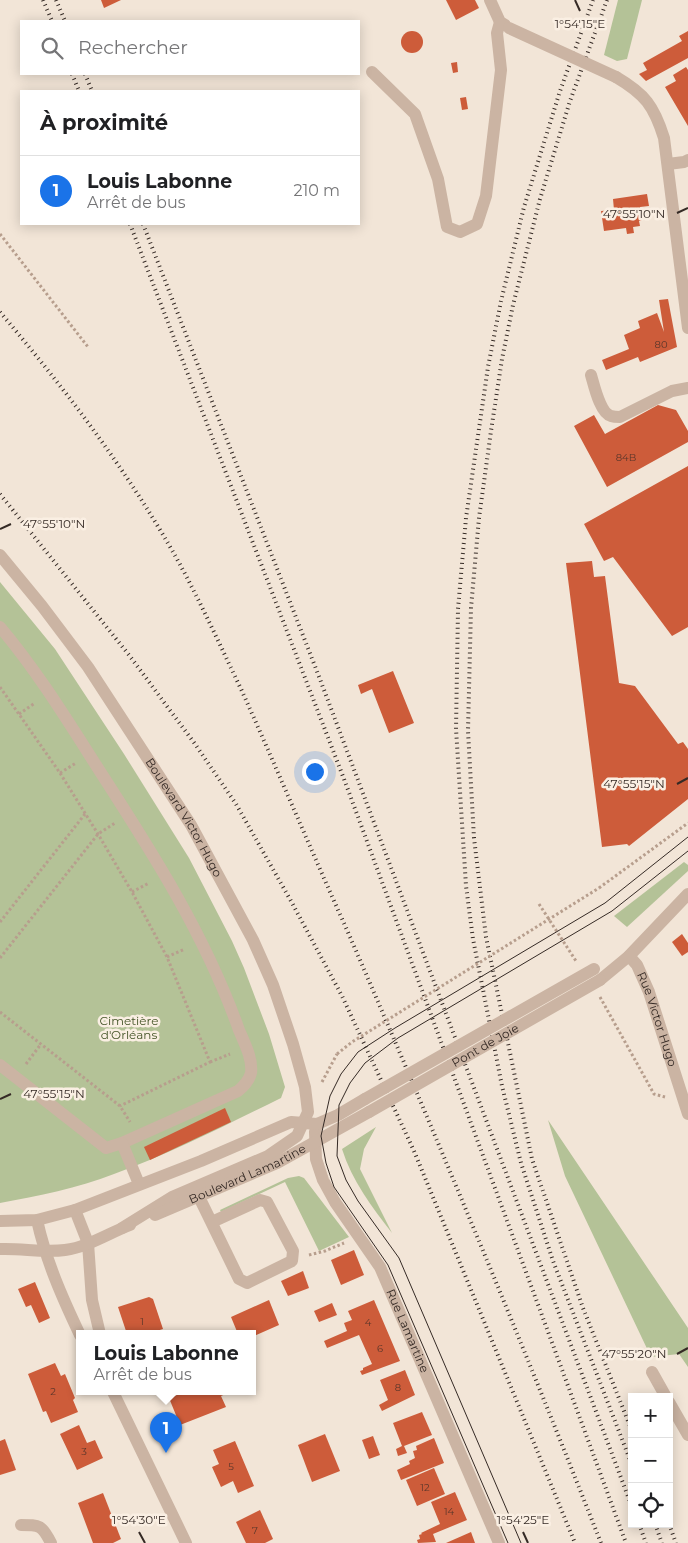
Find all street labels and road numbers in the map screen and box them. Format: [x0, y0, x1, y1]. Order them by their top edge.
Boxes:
street label: Boulevard Victor Hugo [142, 755, 226, 879]
street label: Rue Victor Hugo [634, 969, 680, 1068]
street label: Pont de Joie [449, 1020, 521, 1070]
street label: Boulevard Lamartine [186, 1141, 308, 1207]
street label: Rue Lamartine [383, 1286, 433, 1375]

